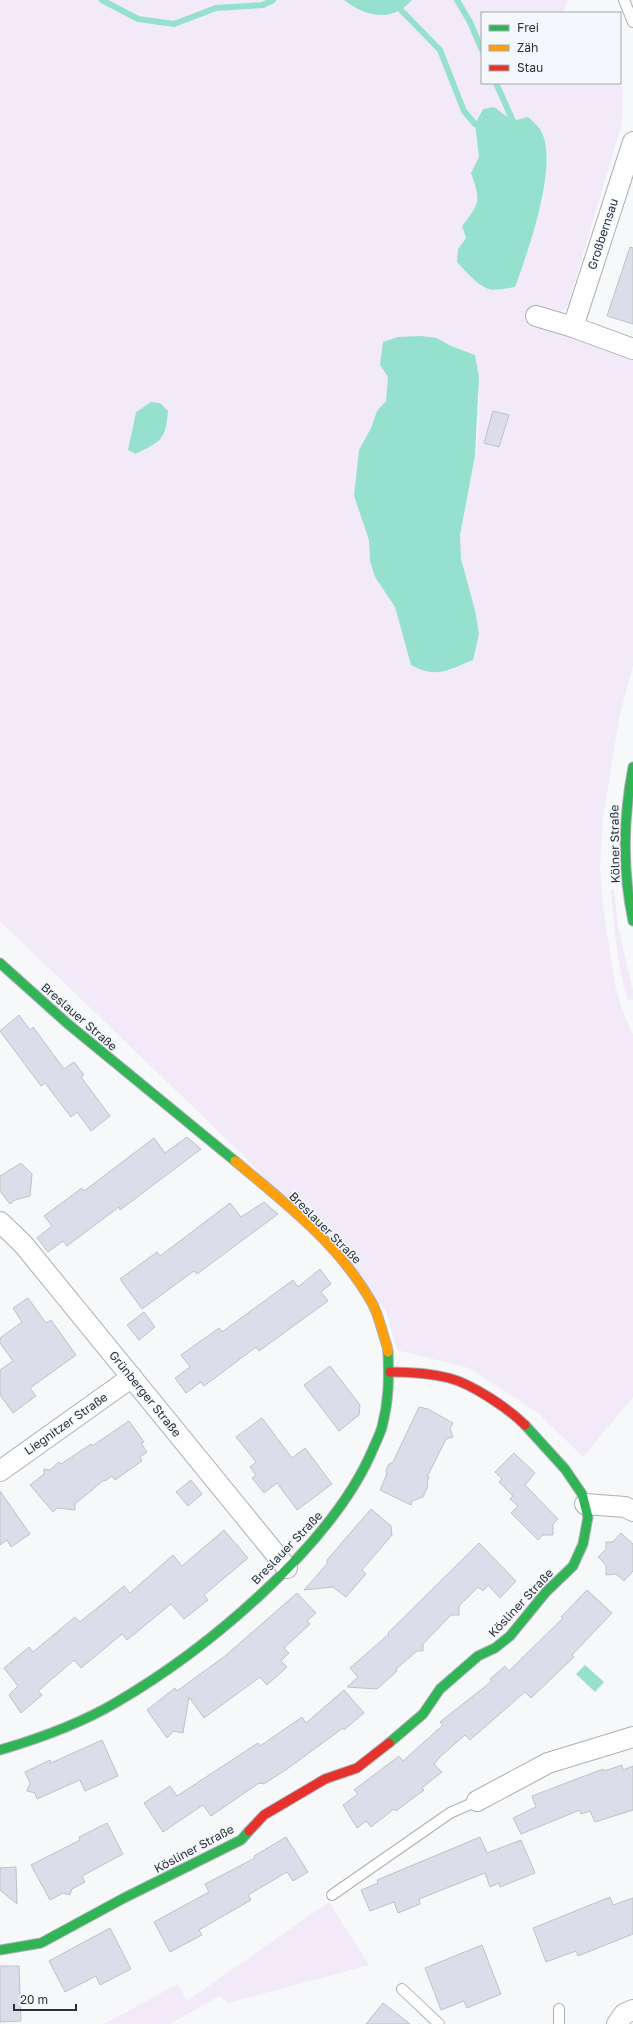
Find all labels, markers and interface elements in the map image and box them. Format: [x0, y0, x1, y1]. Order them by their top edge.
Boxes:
legend [481, 12, 621, 84]
text: Frei [517, 20, 539, 35]
text: Zäh [517, 40, 538, 55]
text: Stau [517, 60, 543, 75]
street label: Großbernsau [584, 196, 621, 271]
street label: Kölner Straße [606, 805, 623, 883]
street label: Breslauer Straße [38, 979, 120, 1054]
street label: Breslauer Straße [286, 1188, 365, 1267]
street label: Grünberger Straße [106, 1348, 185, 1440]
street label: Liegnitzer Straße [21, 1389, 110, 1458]
street label: Breslauer Straße [248, 1508, 325, 1587]
street label: Kösliner Straße [485, 1565, 556, 1640]
street label: Kösliner Straße [151, 1821, 236, 1876]
scale bar [14, 1986, 76, 2012]
text: 20 m [20, 1992, 48, 2007]

